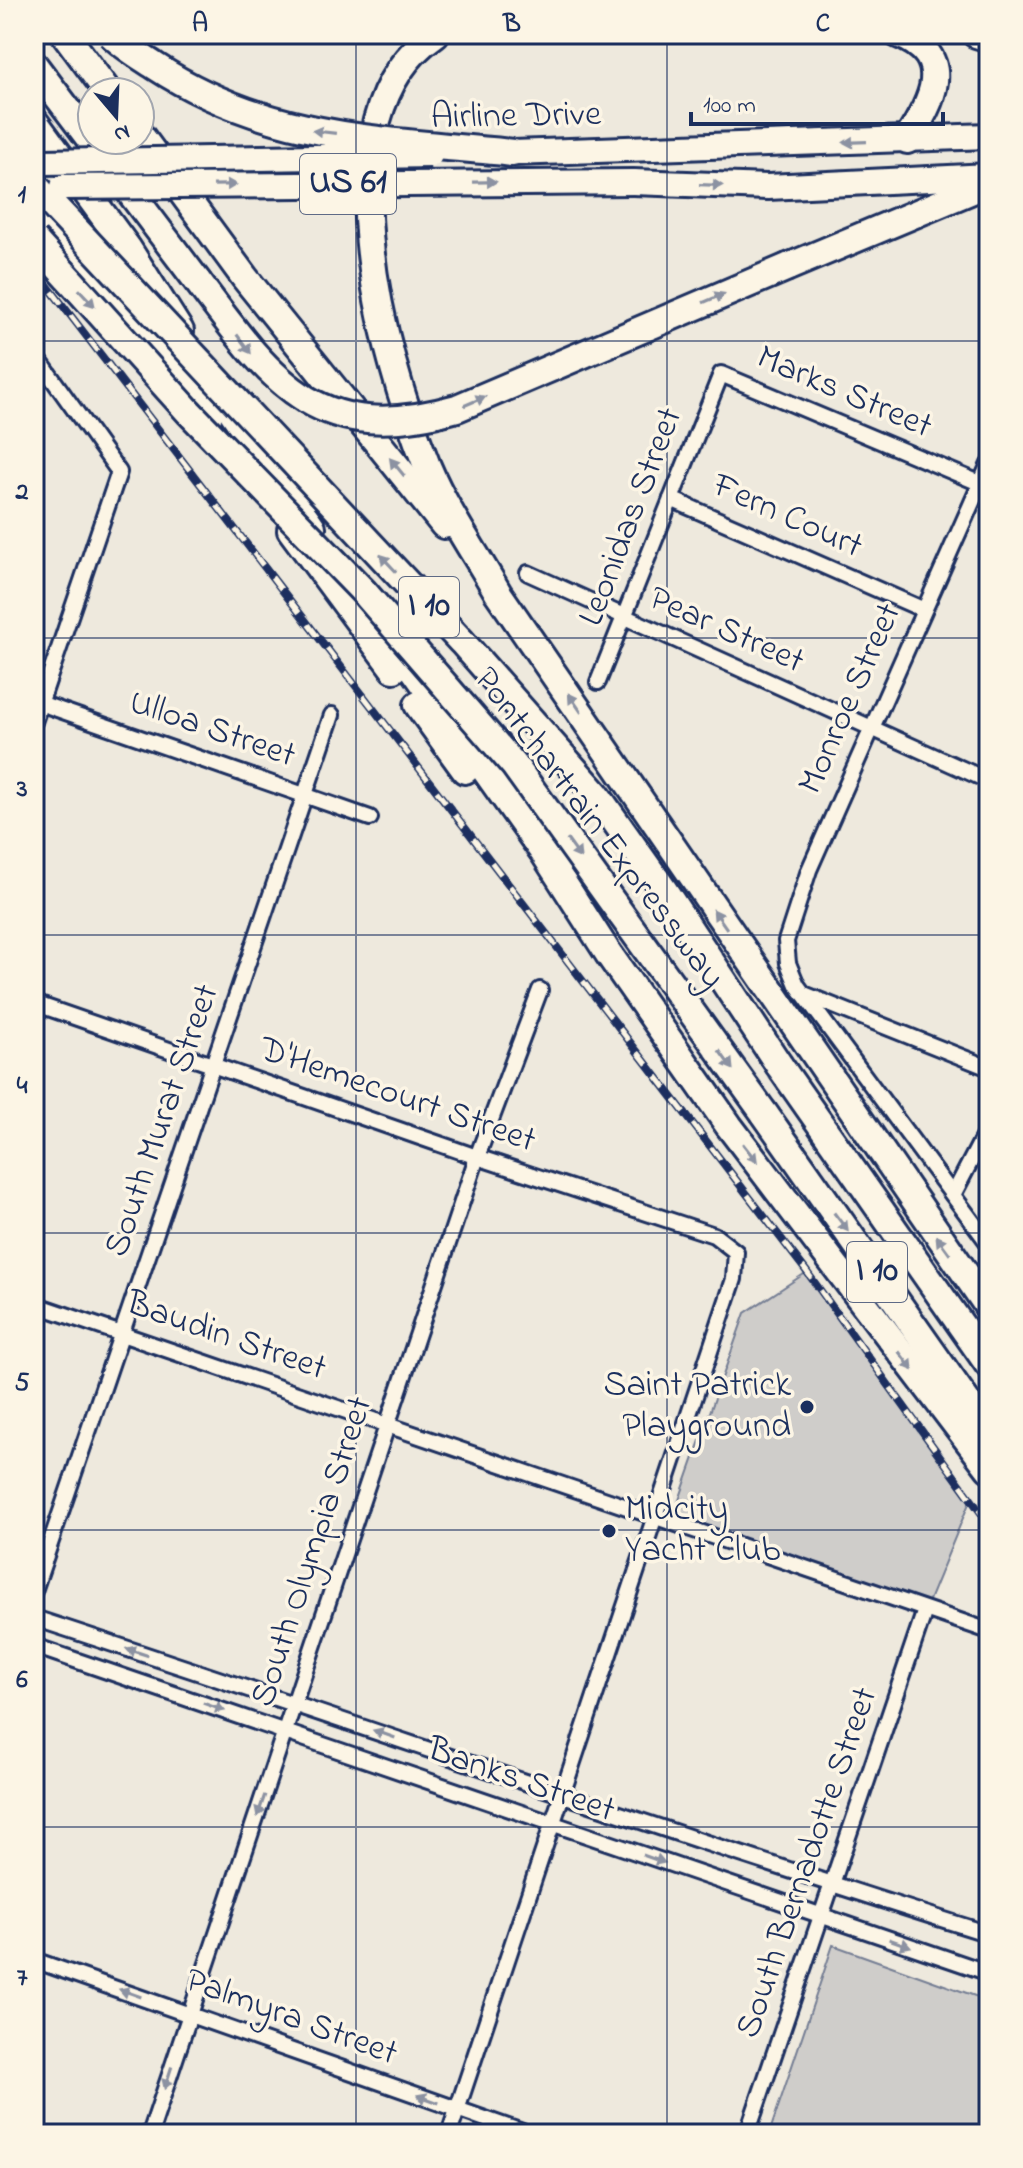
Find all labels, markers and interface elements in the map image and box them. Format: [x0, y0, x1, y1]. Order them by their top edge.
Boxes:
text: A [192, 6, 208, 44]
text: B [502, 6, 521, 44]
text: C [816, 6, 830, 44]
north arrow [76, 76, 156, 156]
scale bar [691, 76, 943, 126]
street label: Airline Drive [430, 89, 603, 145]
text: 100 m [703, 89, 756, 124]
text: N [109, 115, 134, 150]
one-way arrow [311, 126, 336, 139]
one-way arrow [842, 135, 867, 148]
road number: US 61 [300, 154, 396, 214]
one-way arrow [473, 176, 498, 189]
text: 1 [18, 177, 27, 215]
one-way arrow [213, 179, 238, 192]
one-way arrow [699, 179, 724, 192]
one-way arrow [77, 288, 95, 307]
one-way arrow [702, 292, 726, 305]
street label: Marks Street [748, 332, 940, 454]
one-way arrow [236, 334, 252, 355]
one-way arrow [463, 394, 487, 407]
street label: Leonidas Street [566, 400, 698, 634]
one-way arrow [389, 457, 406, 477]
street label: Fern Court [702, 460, 871, 574]
text: 2 [15, 474, 29, 512]
one-way arrow [379, 554, 397, 573]
street label: Pear Street [640, 573, 812, 689]
road number: I 10 [399, 577, 459, 637]
street label: Monroe Street [785, 595, 917, 803]
street label: Pontchartrain Expressway [459, 657, 737, 1001]
street label: Ulloa Street [122, 677, 302, 783]
one-way arrow [568, 693, 583, 714]
text: 3 [16, 771, 28, 809]
one-way arrow [566, 838, 581, 859]
one-way arrow [713, 908, 728, 929]
street label: South Murat Street [92, 978, 234, 1264]
street label: D'Hemecourt Street [251, 1023, 542, 1168]
one-way arrow [717, 1049, 733, 1070]
text: 4 [17, 1068, 28, 1106]
one-way arrow [741, 1143, 758, 1163]
one-way arrow [833, 1212, 849, 1232]
one-way arrow [936, 1234, 952, 1255]
road number: I 10 [847, 1242, 907, 1302]
street label: Baudin Street [118, 1278, 333, 1396]
one-way arrow [898, 1351, 914, 1371]
place label: Saint Patrick Playground [604, 1360, 791, 1454]
text: 5 [15, 1365, 30, 1403]
street label: South Olympia Street [238, 1390, 388, 1714]
marker: Saint Patrick Playground [798, 1398, 816, 1416]
place label: Midcity Yacht Club [625, 1484, 780, 1578]
marker: Midcity Yacht Club [600, 1522, 618, 1540]
one-way arrow [125, 1645, 149, 1657]
text: 6 [16, 1662, 28, 1700]
street label: South Bernadotte Street [723, 1680, 893, 2046]
one-way arrow [202, 1702, 226, 1714]
street label: Banks Street [419, 1724, 622, 1838]
one-way arrow [372, 1727, 396, 1740]
one-way arrow [254, 1794, 267, 1818]
one-way arrow [643, 1853, 667, 1865]
one-way arrow [888, 1938, 912, 1950]
street label: Palmyra Street [177, 1955, 405, 2081]
text: 7 [17, 1960, 28, 1998]
one-way arrow [118, 1986, 142, 1998]
one-way arrow [162, 2067, 174, 2091]
one-way arrow [415, 2093, 439, 2105]

